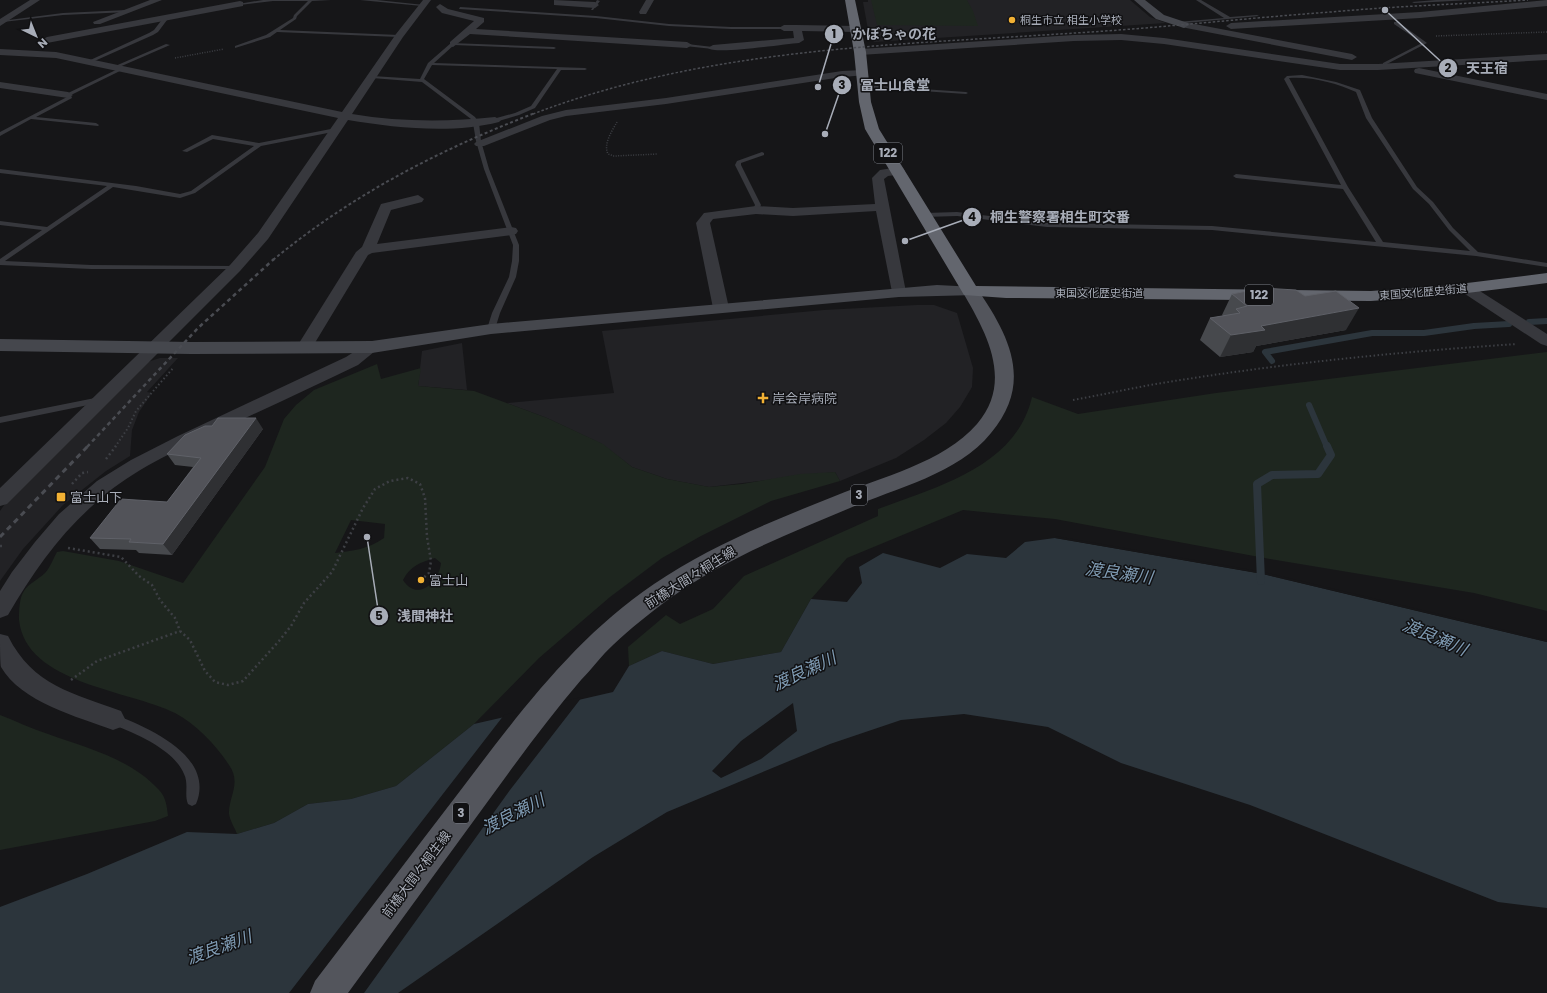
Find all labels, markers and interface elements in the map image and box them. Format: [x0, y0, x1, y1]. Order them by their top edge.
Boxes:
place label: 桐生市立 相生小学校 [1020, 12, 1122, 28]
marker: 桐生市立 相生小学校 [1007, 15, 1017, 25]
north arrow [16, 16, 56, 56]
callout: かぼちゃの花 [824, 21, 944, 47]
text: かぼちゃの花 [852, 24, 936, 44]
text: 1 [832, 25, 836, 42]
text: N [34, 35, 51, 52]
callout: 天王宿 [1438, 55, 1516, 81]
text: 天王宿 [1466, 58, 1508, 78]
text: 2 [1445, 59, 1452, 76]
callout: 冨士山食堂 [832, 72, 938, 98]
text: 冨士山食堂 [860, 75, 930, 95]
text: 3 [838, 76, 846, 93]
road number: 122 [874, 143, 902, 163]
callout: 桐生警察署相生町交番 [962, 204, 1138, 230]
text: 桐生警察署相生町交番 [990, 207, 1130, 227]
text: 4 [968, 208, 976, 225]
street label: 東国文化歴史街道 [1378, 280, 1468, 304]
street label: 東国文化歴史街道 [1055, 285, 1143, 301]
road number: 122 [1245, 285, 1273, 305]
place label: 岸会岸病院 [772, 389, 837, 408]
marker: 岸会岸病院 [757, 392, 769, 404]
road number: 3 [851, 485, 867, 505]
place label: 富士山下 [70, 488, 122, 507]
marker: 富士山下 [55, 491, 67, 503]
street label: 前橋大間々桐生線 [641, 542, 739, 613]
water label: 渡良瀬川 [1084, 556, 1156, 590]
place label: 富士山 [429, 571, 468, 590]
marker: 富士山 [416, 575, 426, 585]
callout: 浅間神社 [369, 603, 461, 629]
text: 浅間神社 [397, 606, 453, 626]
text: 5 [375, 607, 383, 624]
water label: 渡良瀬川 [1399, 613, 1473, 662]
water label: 渡良瀬川 [768, 645, 842, 696]
water label: 渡良瀬川 [477, 787, 551, 840]
road number: 3 [453, 803, 469, 823]
street label: 前橋大間々桐生線 [378, 827, 455, 922]
water label: 渡良瀬川 [183, 923, 257, 970]

